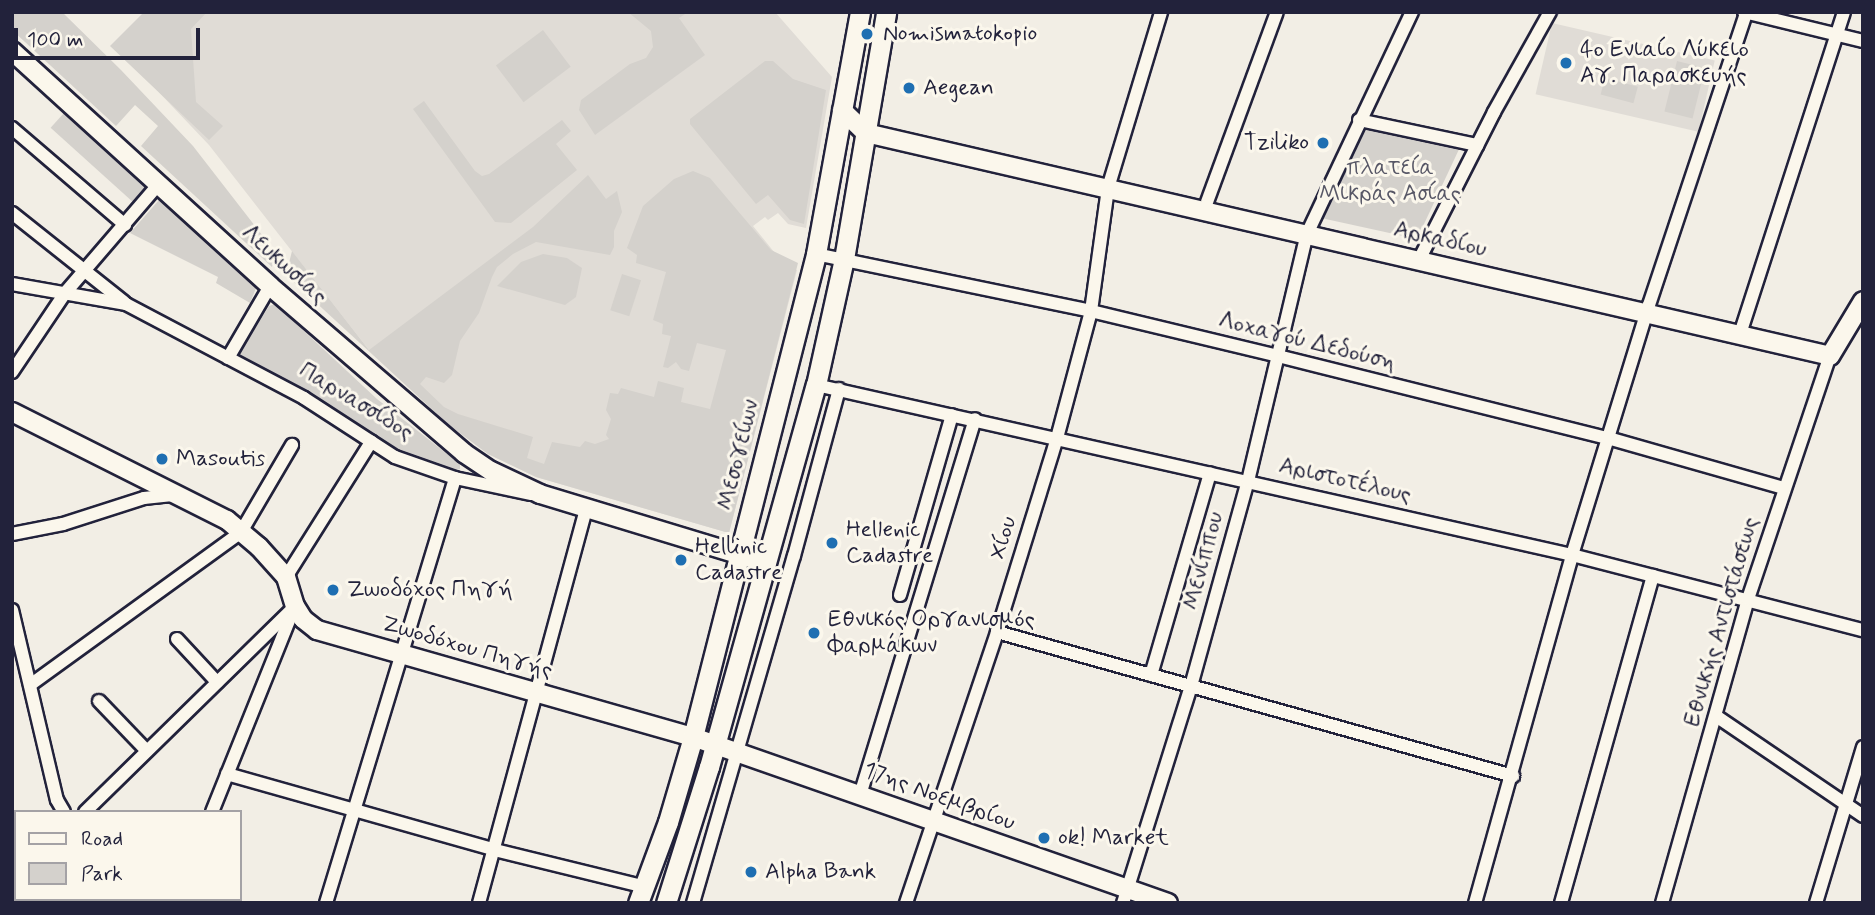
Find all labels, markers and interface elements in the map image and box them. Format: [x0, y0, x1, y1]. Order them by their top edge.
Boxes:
scale bar [18, 14, 203, 58]
place label: Nomismatokopio [883, 20, 1037, 48]
marker: Nomismatokopio [857, 24, 877, 44]
text: 100 m [27, 26, 83, 54]
place label: 4ο Ενιαίο Λύκειο Αγ. Παρασκευής [1580, 36, 1749, 90]
marker: 4ο Ενιαίο Λύκειο Αγ. Παρασκευής [1558, 55, 1574, 71]
place label: Aegean [923, 74, 994, 102]
marker: Aegean [901, 80, 917, 96]
place label: Tziliko [1244, 129, 1309, 157]
marker: Tziliko [1315, 135, 1331, 151]
park label: πλατεία Μικράς Ασίας [1319, 154, 1461, 208]
street label: Αρκαδίου [1391, 216, 1489, 264]
street label: Λευκωσίας [235, 219, 333, 311]
street label: Λοχαγού Δεδούση [1216, 307, 1398, 377]
street label: Παρνασσίδος [294, 357, 418, 447]
street label: Μεσογείων [712, 397, 766, 513]
place label: Masoutis [176, 445, 265, 473]
marker: Masoutis [154, 451, 170, 467]
street label: Αριστοτέλους [1276, 452, 1414, 510]
street label: Μενίππου [1178, 509, 1230, 613]
street label: Χίου [984, 513, 1024, 563]
street label: Εθνικής Αντιστάσεως [1679, 514, 1765, 730]
place label: Hellenic Cadastre [846, 516, 933, 570]
place label: Hellinic Cadastre [695, 533, 782, 587]
marker: Hellenic Cadastre [824, 535, 840, 551]
marker: Hellinic Cadastre [673, 552, 689, 568]
place label: Ζωοδόχος Πηγή [347, 576, 513, 604]
marker: Ζωοδόχος Πηγή [325, 582, 341, 598]
place label: Εθνικός Οργανισμός Φαρμάκων [828, 606, 1035, 660]
street label: Ζωοδόχου Πηγής [379, 610, 555, 686]
marker: Εθνικός Οργανισμός Φαρμάκων [806, 625, 822, 641]
street label: 17ης Νοεμβρίου [859, 757, 1019, 837]
legend [14, 810, 242, 901]
place label: ok! Market [1058, 824, 1169, 852]
text: Road [81, 825, 123, 853]
marker: ok! Market [1036, 830, 1052, 846]
place label: Alpha Bank [765, 858, 874, 886]
text: Park [81, 860, 123, 888]
marker: Alpha Bank [743, 864, 759, 880]

